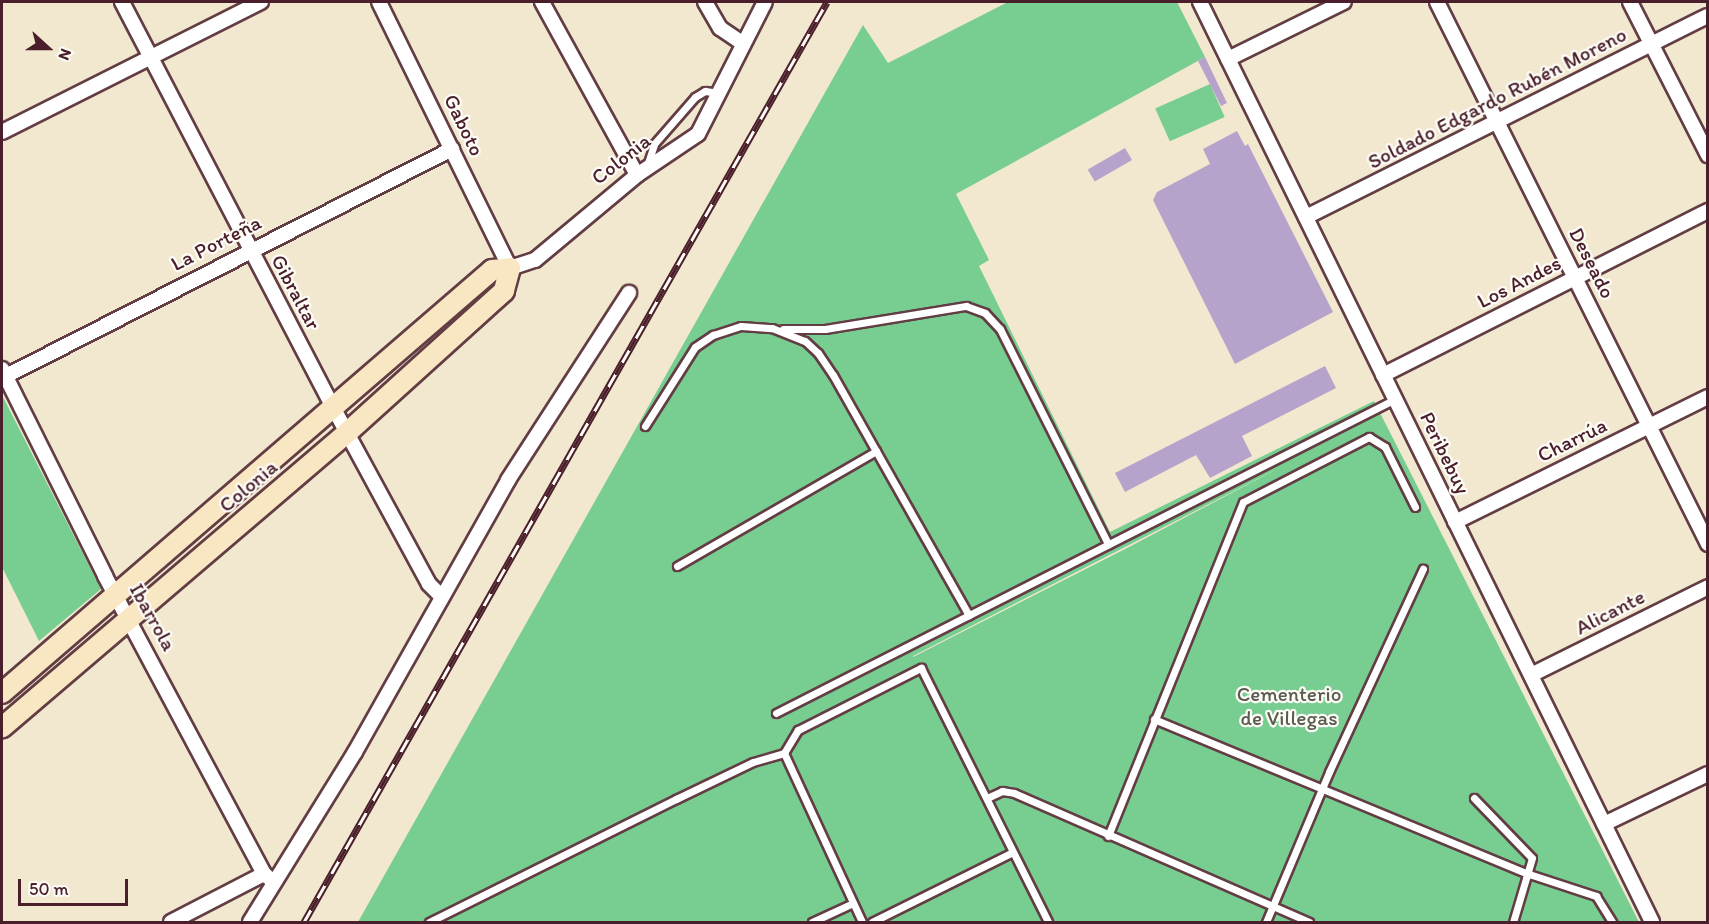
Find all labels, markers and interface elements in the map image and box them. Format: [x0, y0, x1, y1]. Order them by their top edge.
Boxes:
north arrow [18, 18, 78, 78]
street label: Soldado Edgardo Rubén Moreno [1364, 22, 1630, 174]
text: N [54, 46, 76, 63]
street label: Gaboto [438, 90, 490, 160]
street label: Colonia [586, 128, 656, 190]
street label: La Porteña [167, 210, 265, 276]
street label: Deseado [1563, 223, 1621, 303]
street label: Gibraltar [266, 250, 326, 334]
street label: Los Andes [1473, 250, 1565, 314]
street label: Peribebuy [1414, 408, 1476, 498]
street label: Charrúa [1533, 412, 1611, 468]
street label: Colonia [214, 454, 282, 518]
street label: Ibarrola [124, 579, 182, 655]
street label: Alicante [1571, 584, 1649, 640]
park label: Cementerio de Villegas [1237, 681, 1341, 731]
scale bar [21, 867, 130, 905]
text: 50 m [29, 878, 69, 900]

